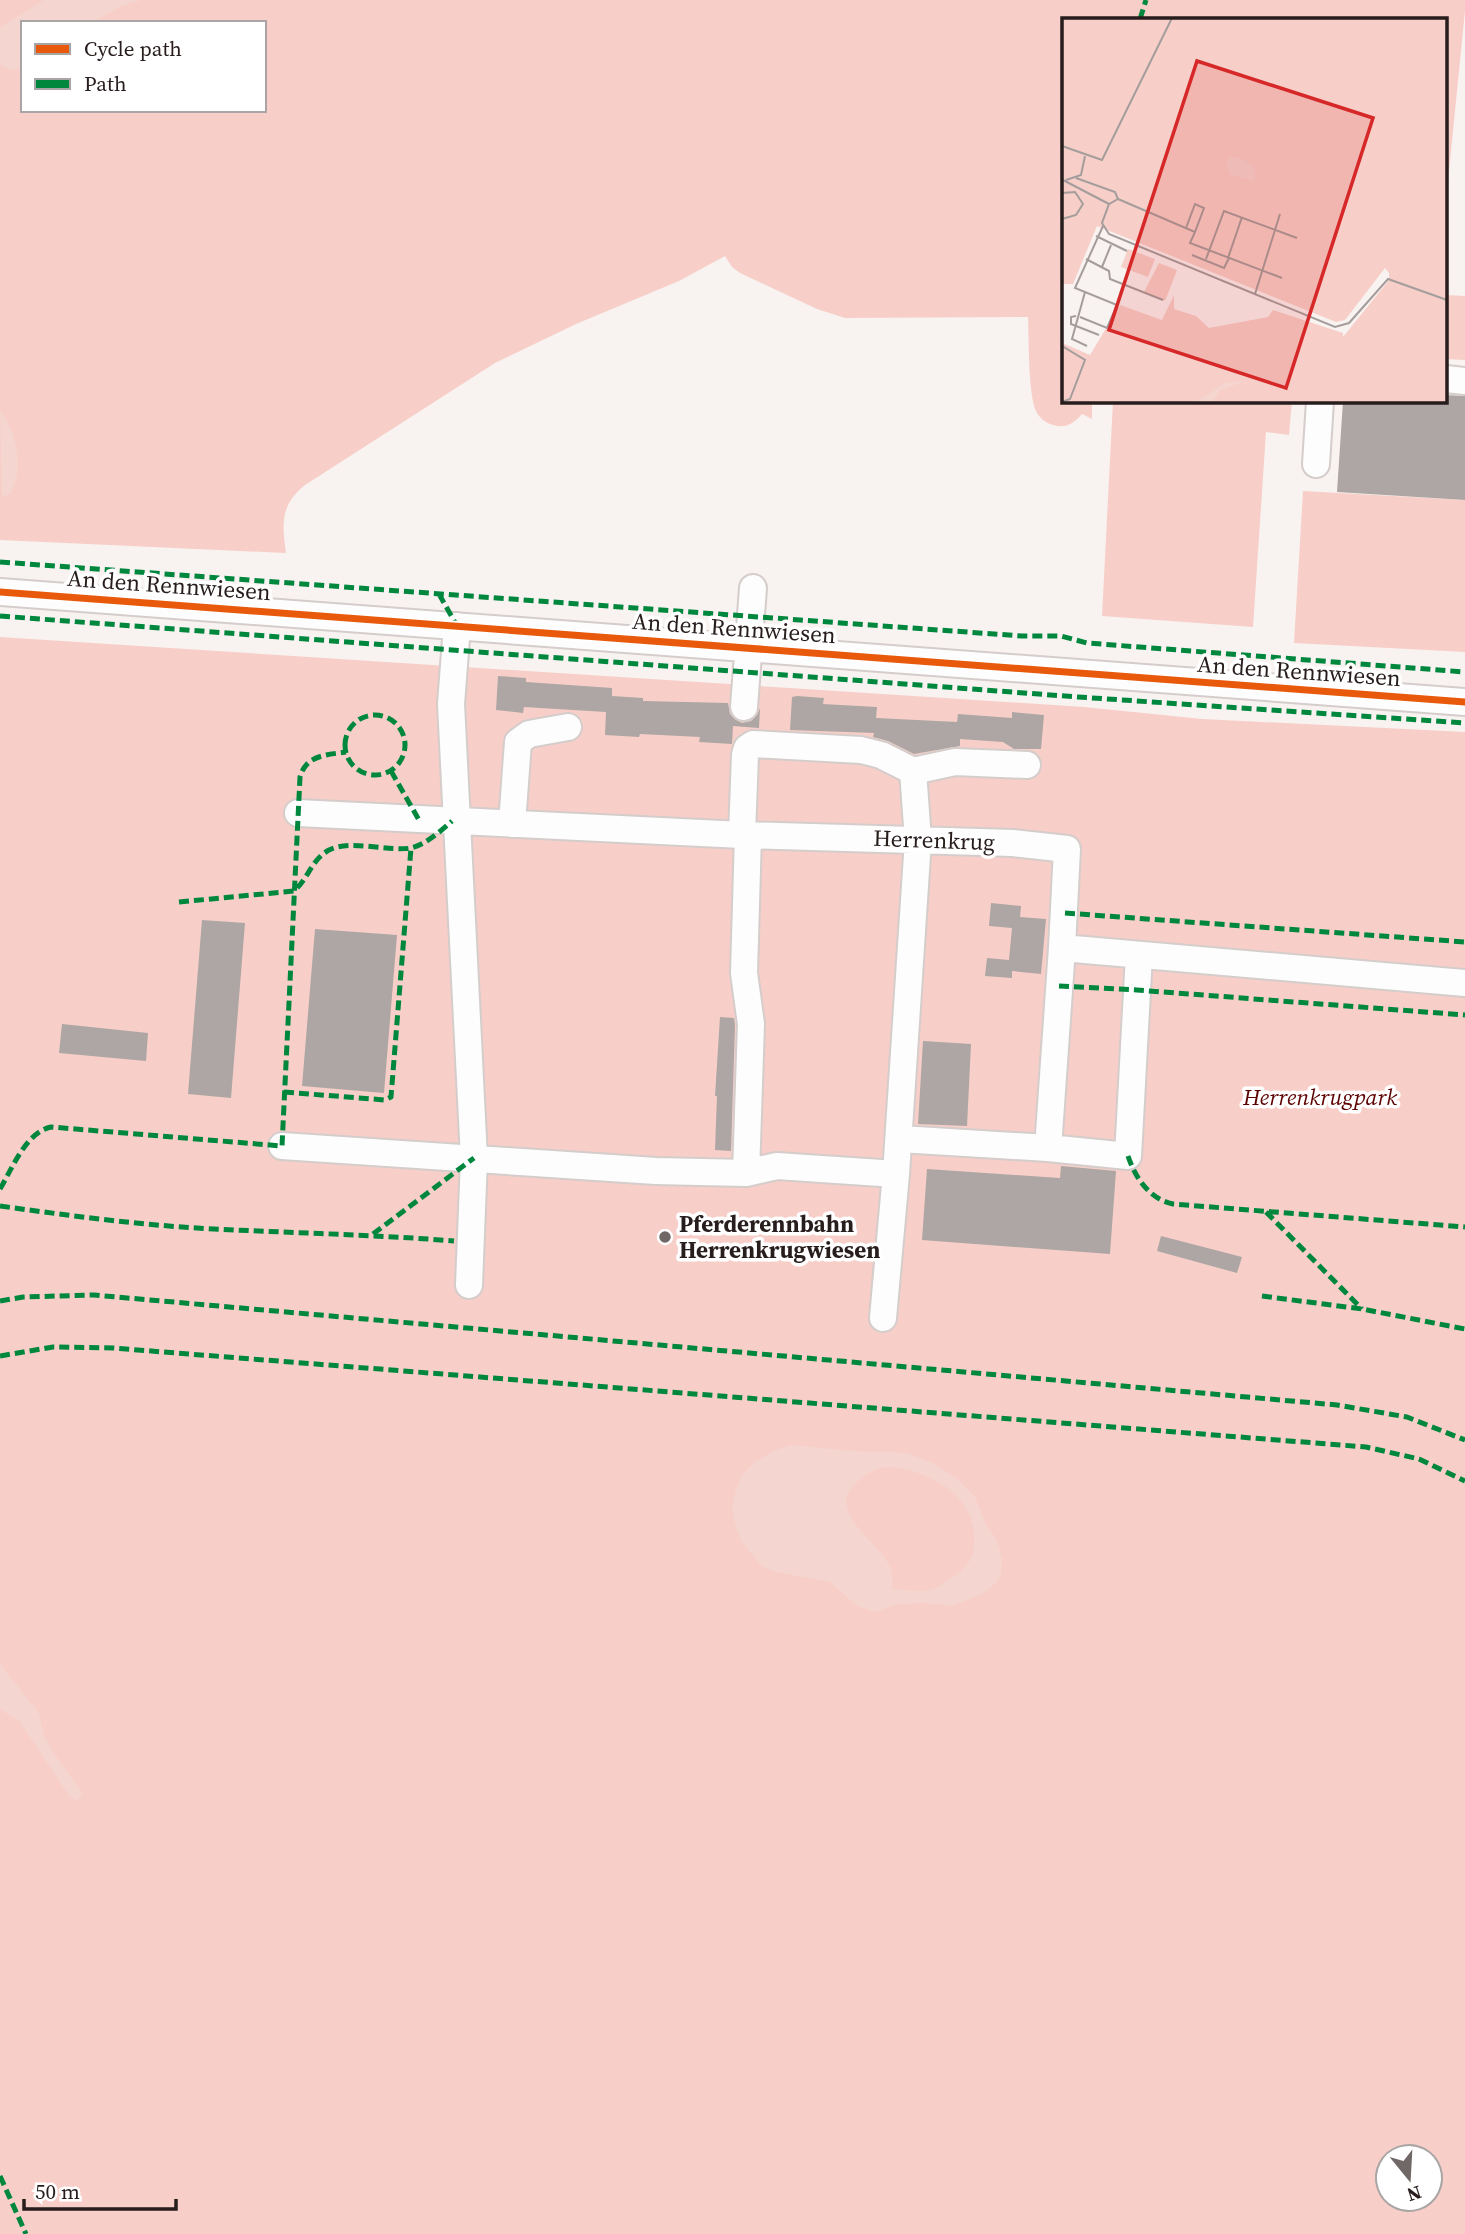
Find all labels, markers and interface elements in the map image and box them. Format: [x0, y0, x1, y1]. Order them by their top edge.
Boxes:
inset map [1062, 18, 1448, 402]
legend [21, 21, 266, 112]
text: Cycle path [84, 34, 182, 63]
text: Path [84, 69, 127, 98]
street label: An den Rennwiesen [66, 562, 272, 608]
street label: An den Rennwiesen [631, 605, 837, 651]
street label: An den Rennwiesen [1196, 648, 1402, 694]
street label: Herrenkrug [873, 822, 995, 858]
park label: Herrenkrugpark [1242, 1081, 1397, 1113]
place label: Pferderennbahn Herrenkrugwiesen [679, 1208, 880, 1266]
marker: Pferderennbahn Herrenkrugwiesen [657, 1229, 673, 1245]
north arrow [1374, 2143, 1444, 2213]
scale bar [24, 2168, 177, 2212]
text: 50 m [35, 2177, 80, 2206]
text: N [1404, 2180, 1425, 2209]

